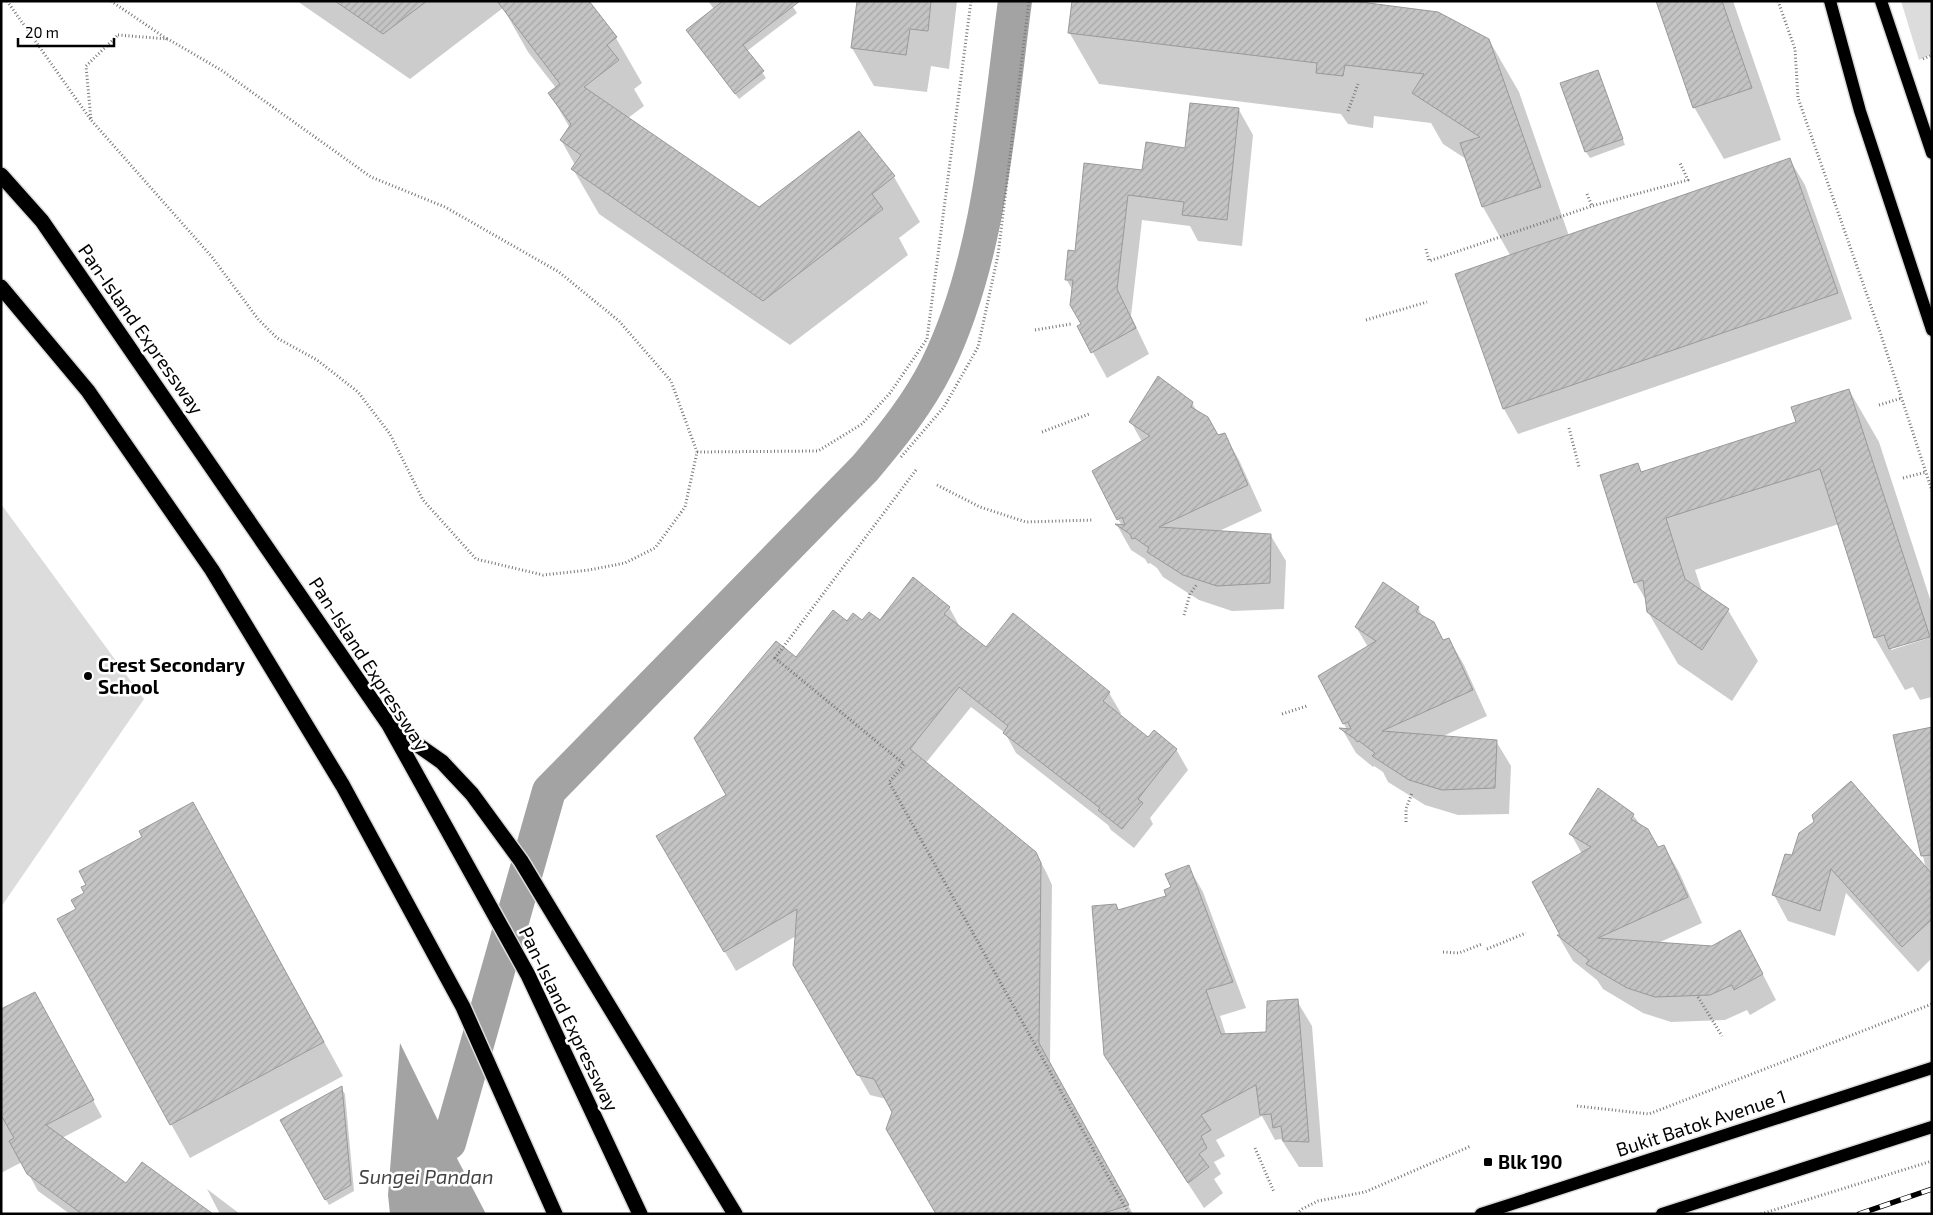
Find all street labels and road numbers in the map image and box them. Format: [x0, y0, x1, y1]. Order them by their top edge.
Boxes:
street label: Pan-Island Expressway [74, 239, 209, 418]
street label: Pan-Island Expressway [305, 572, 434, 755]
street label: Pan-Island Expressway [515, 923, 624, 1115]
street label: Bukit Batok Avenue 1 [1613, 1084, 1789, 1161]

